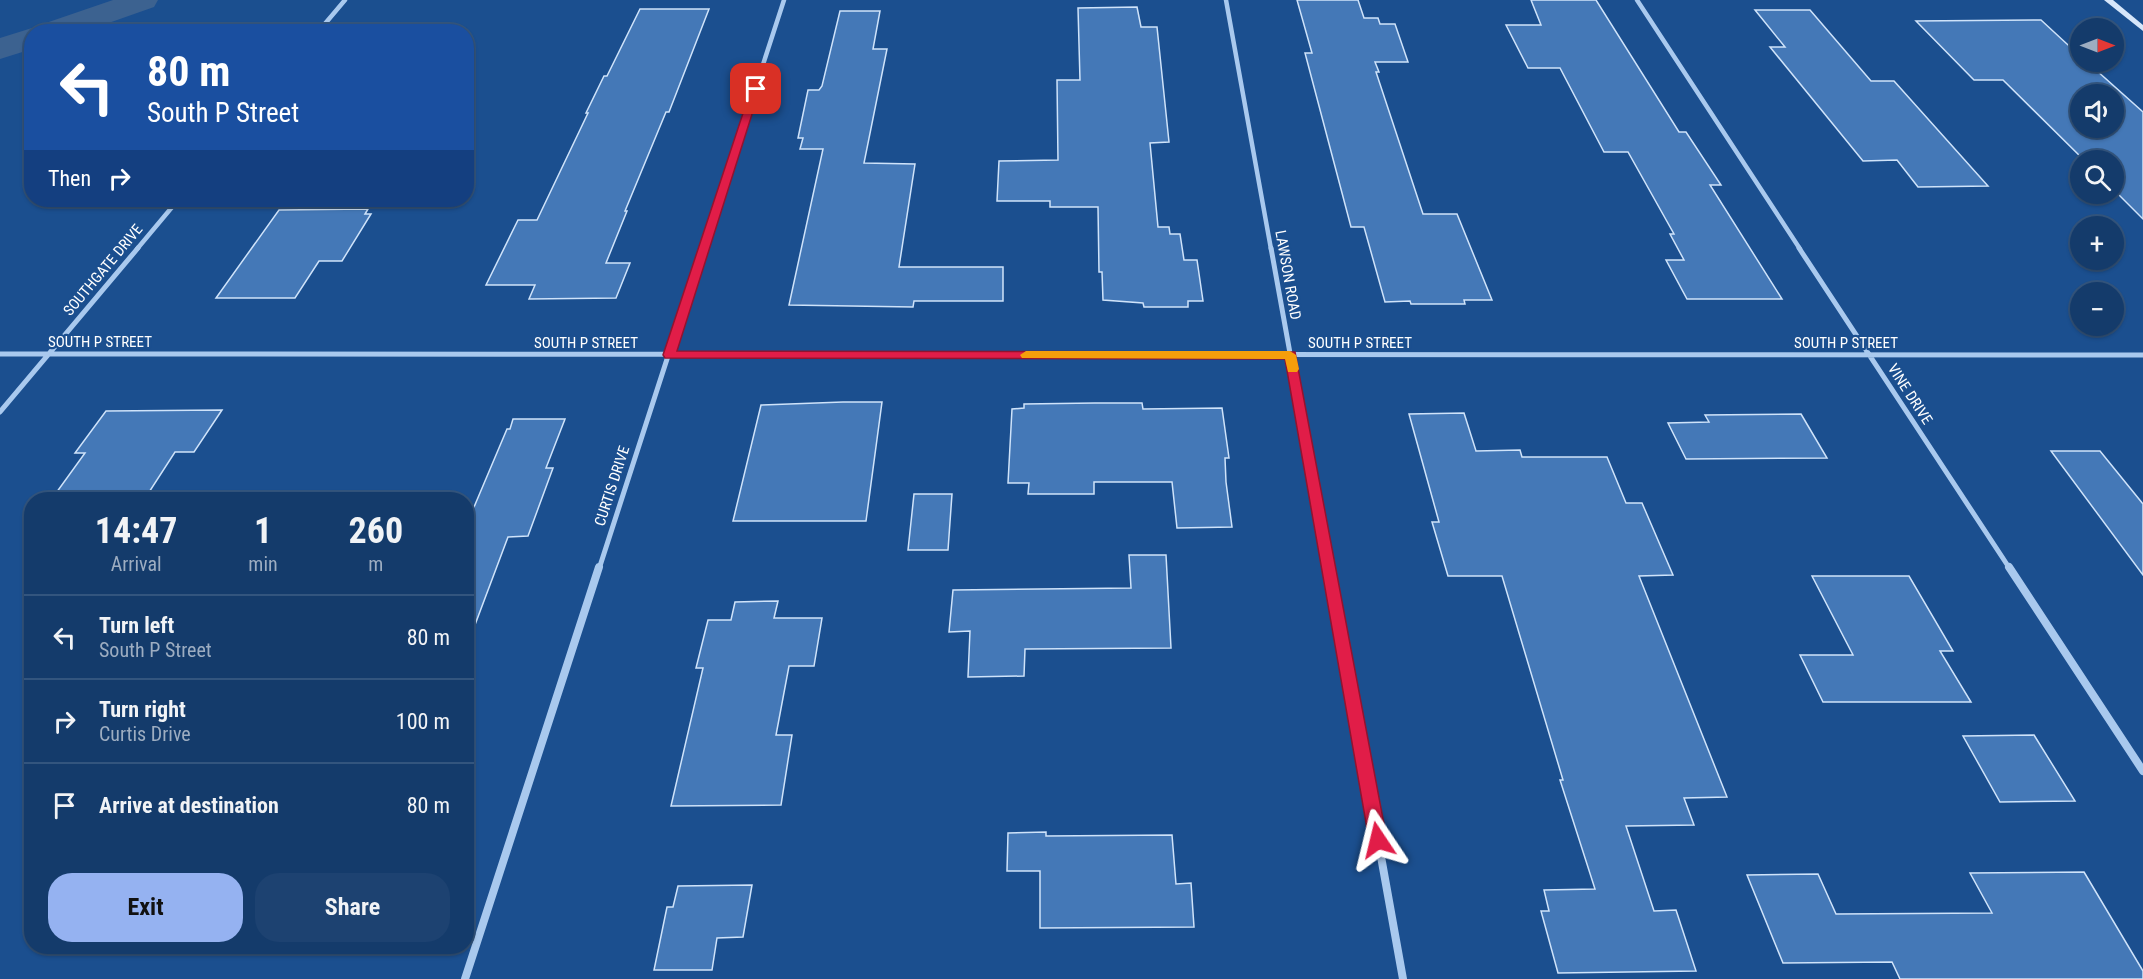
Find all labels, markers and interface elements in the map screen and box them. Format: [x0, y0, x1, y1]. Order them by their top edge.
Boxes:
north arrow [2070, 18, 2124, 72]
map controls [2070, 18, 2124, 336]
text: 80 m [147, 47, 230, 96]
icon: left [48, 48, 126, 126]
pin [730, 63, 781, 114]
icon: arrive [739, 72, 772, 105]
button: sound [2070, 84, 2124, 138]
text: South P Street [147, 97, 299, 129]
button: search [2070, 150, 2124, 204]
icon: right [103, 162, 136, 195]
text: Then [48, 166, 91, 191]
button: + [2070, 216, 2124, 270]
street label: SOUTHGATE DRIVE [60, 221, 146, 319]
street label: LAWSON ROAD [1271, 229, 1305, 321]
button: − [2070, 282, 2124, 336]
street label: SOUTH P STREET [48, 333, 152, 351]
street label: SOUTH P STREET [534, 334, 638, 352]
street label: SOUTH P STREET [1308, 334, 1412, 352]
street label: SOUTH P STREET [1794, 334, 1898, 352]
street label: VINE DRIVE [1884, 360, 1936, 428]
street label: CURTIS DRIVE [591, 444, 633, 528]
text: 14:47 [95, 510, 177, 552]
text: 1 [254, 510, 272, 552]
text: 260 [349, 510, 403, 552]
text: Arrival [111, 552, 162, 576]
text: min [248, 552, 278, 576]
text: m [368, 552, 383, 576]
text: Turn left [99, 613, 174, 638]
icon: left [48, 621, 81, 654]
text: 80 m [407, 625, 450, 650]
text: South P Street [99, 638, 212, 662]
text: Turn right [99, 697, 186, 722]
icon: right [48, 705, 81, 738]
text: 100 m [396, 709, 450, 734]
text: Curtis Drive [99, 722, 191, 746]
icon: arrive [48, 789, 81, 822]
text: Arrive at destination [99, 793, 279, 818]
text: 80 m [407, 793, 450, 818]
position arrow [1346, 808, 1410, 872]
button: Exit [48, 873, 243, 942]
button: Share [255, 873, 450, 942]

